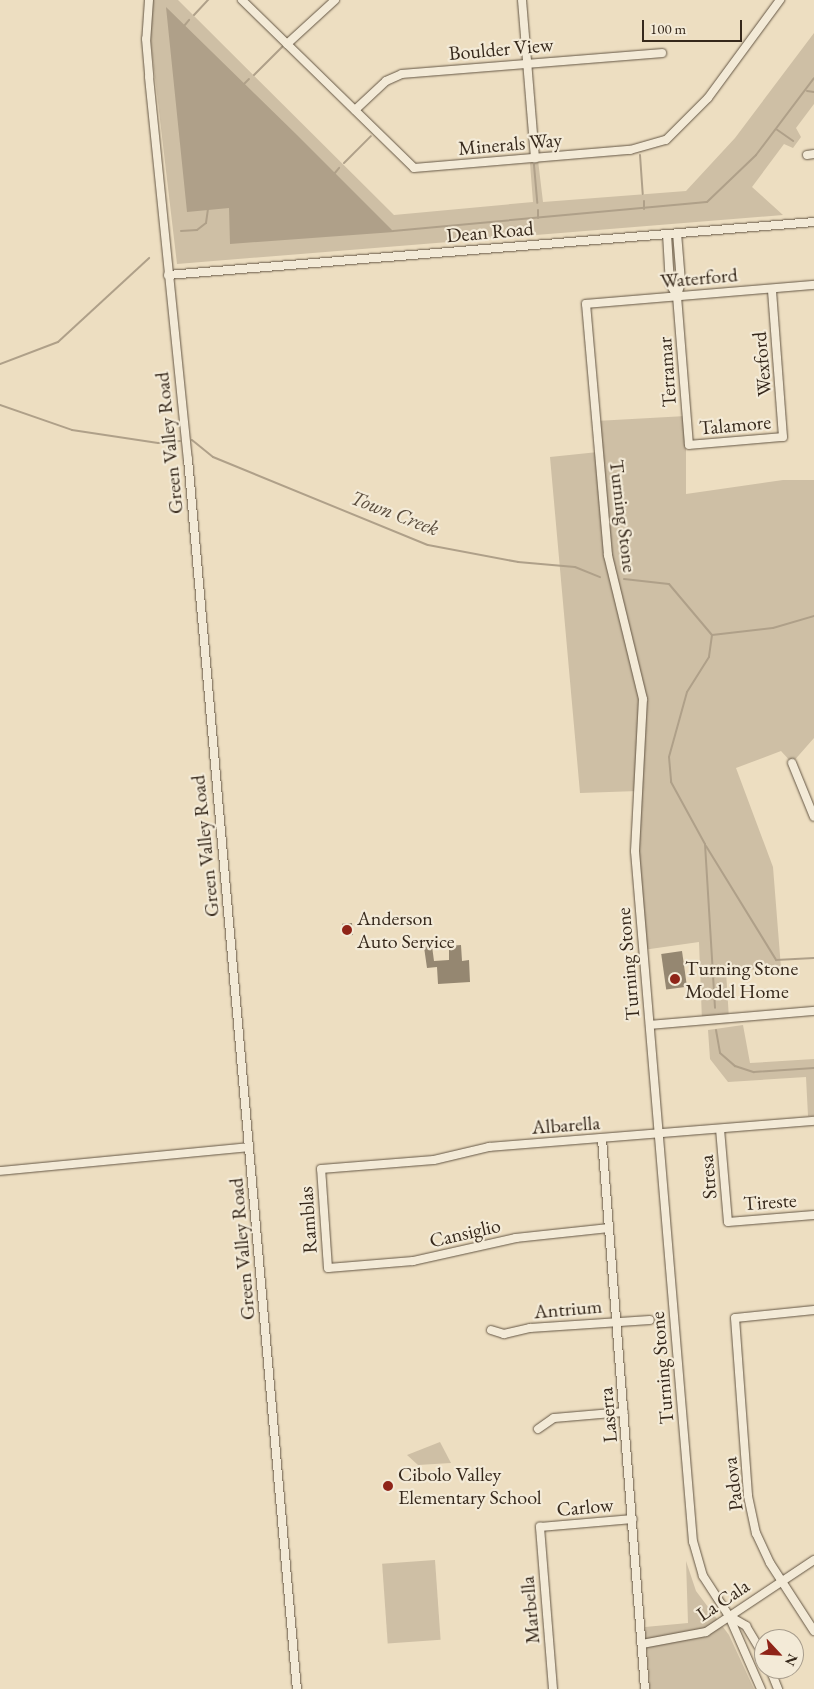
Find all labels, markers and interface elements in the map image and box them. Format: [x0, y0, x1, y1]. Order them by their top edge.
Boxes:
scale bar [644, 10, 744, 42]
text: 100 m [650, 19, 686, 38]
street label: Boulder View [448, 32, 554, 66]
street label: Minerals Way [457, 128, 563, 160]
street label: Dean Road [445, 216, 535, 248]
street label: Waterford [659, 263, 739, 293]
street label: Wexford [747, 331, 777, 397]
street label: Terramar [653, 336, 681, 408]
street label: Green Valley Road [150, 371, 188, 515]
street label: Talamore [698, 410, 772, 440]
street label: Turning Stone [604, 458, 642, 574]
water label: Town Creek [347, 485, 443, 541]
street label: Green Valley Road [186, 774, 224, 918]
place label: Anderson Auto Service [357, 906, 455, 953]
street label: Turning Stone [611, 907, 645, 1021]
marker: Anderson Auto Service [341, 924, 353, 936]
place label: Turning Stone Model Home [685, 956, 798, 1003]
marker: Turning Stone Model Home [669, 973, 681, 985]
street label: Albarella [531, 1111, 601, 1139]
street label: Stresa [694, 1154, 722, 1200]
street label: Green Valley Road [224, 1177, 260, 1321]
street label: Ramblas [294, 1186, 322, 1254]
street label: Tireste [743, 1188, 797, 1216]
street label: Cansiglio [427, 1213, 503, 1253]
street label: Antrium [533, 1294, 603, 1324]
street label: Turning Stone [645, 1311, 679, 1425]
street label: Laserra [594, 1386, 622, 1444]
street label: Padova [718, 1456, 748, 1512]
place label: Cibolo Valley Elementary School [398, 1462, 542, 1509]
marker: Cibolo Valley Elementary School [382, 1480, 394, 1492]
street label: Carlow [556, 1493, 614, 1521]
street label: La Cala [692, 1574, 754, 1626]
street label: Marbella [515, 1575, 545, 1645]
north arrow [754, 1629, 804, 1679]
text: N [781, 1651, 802, 1669]

